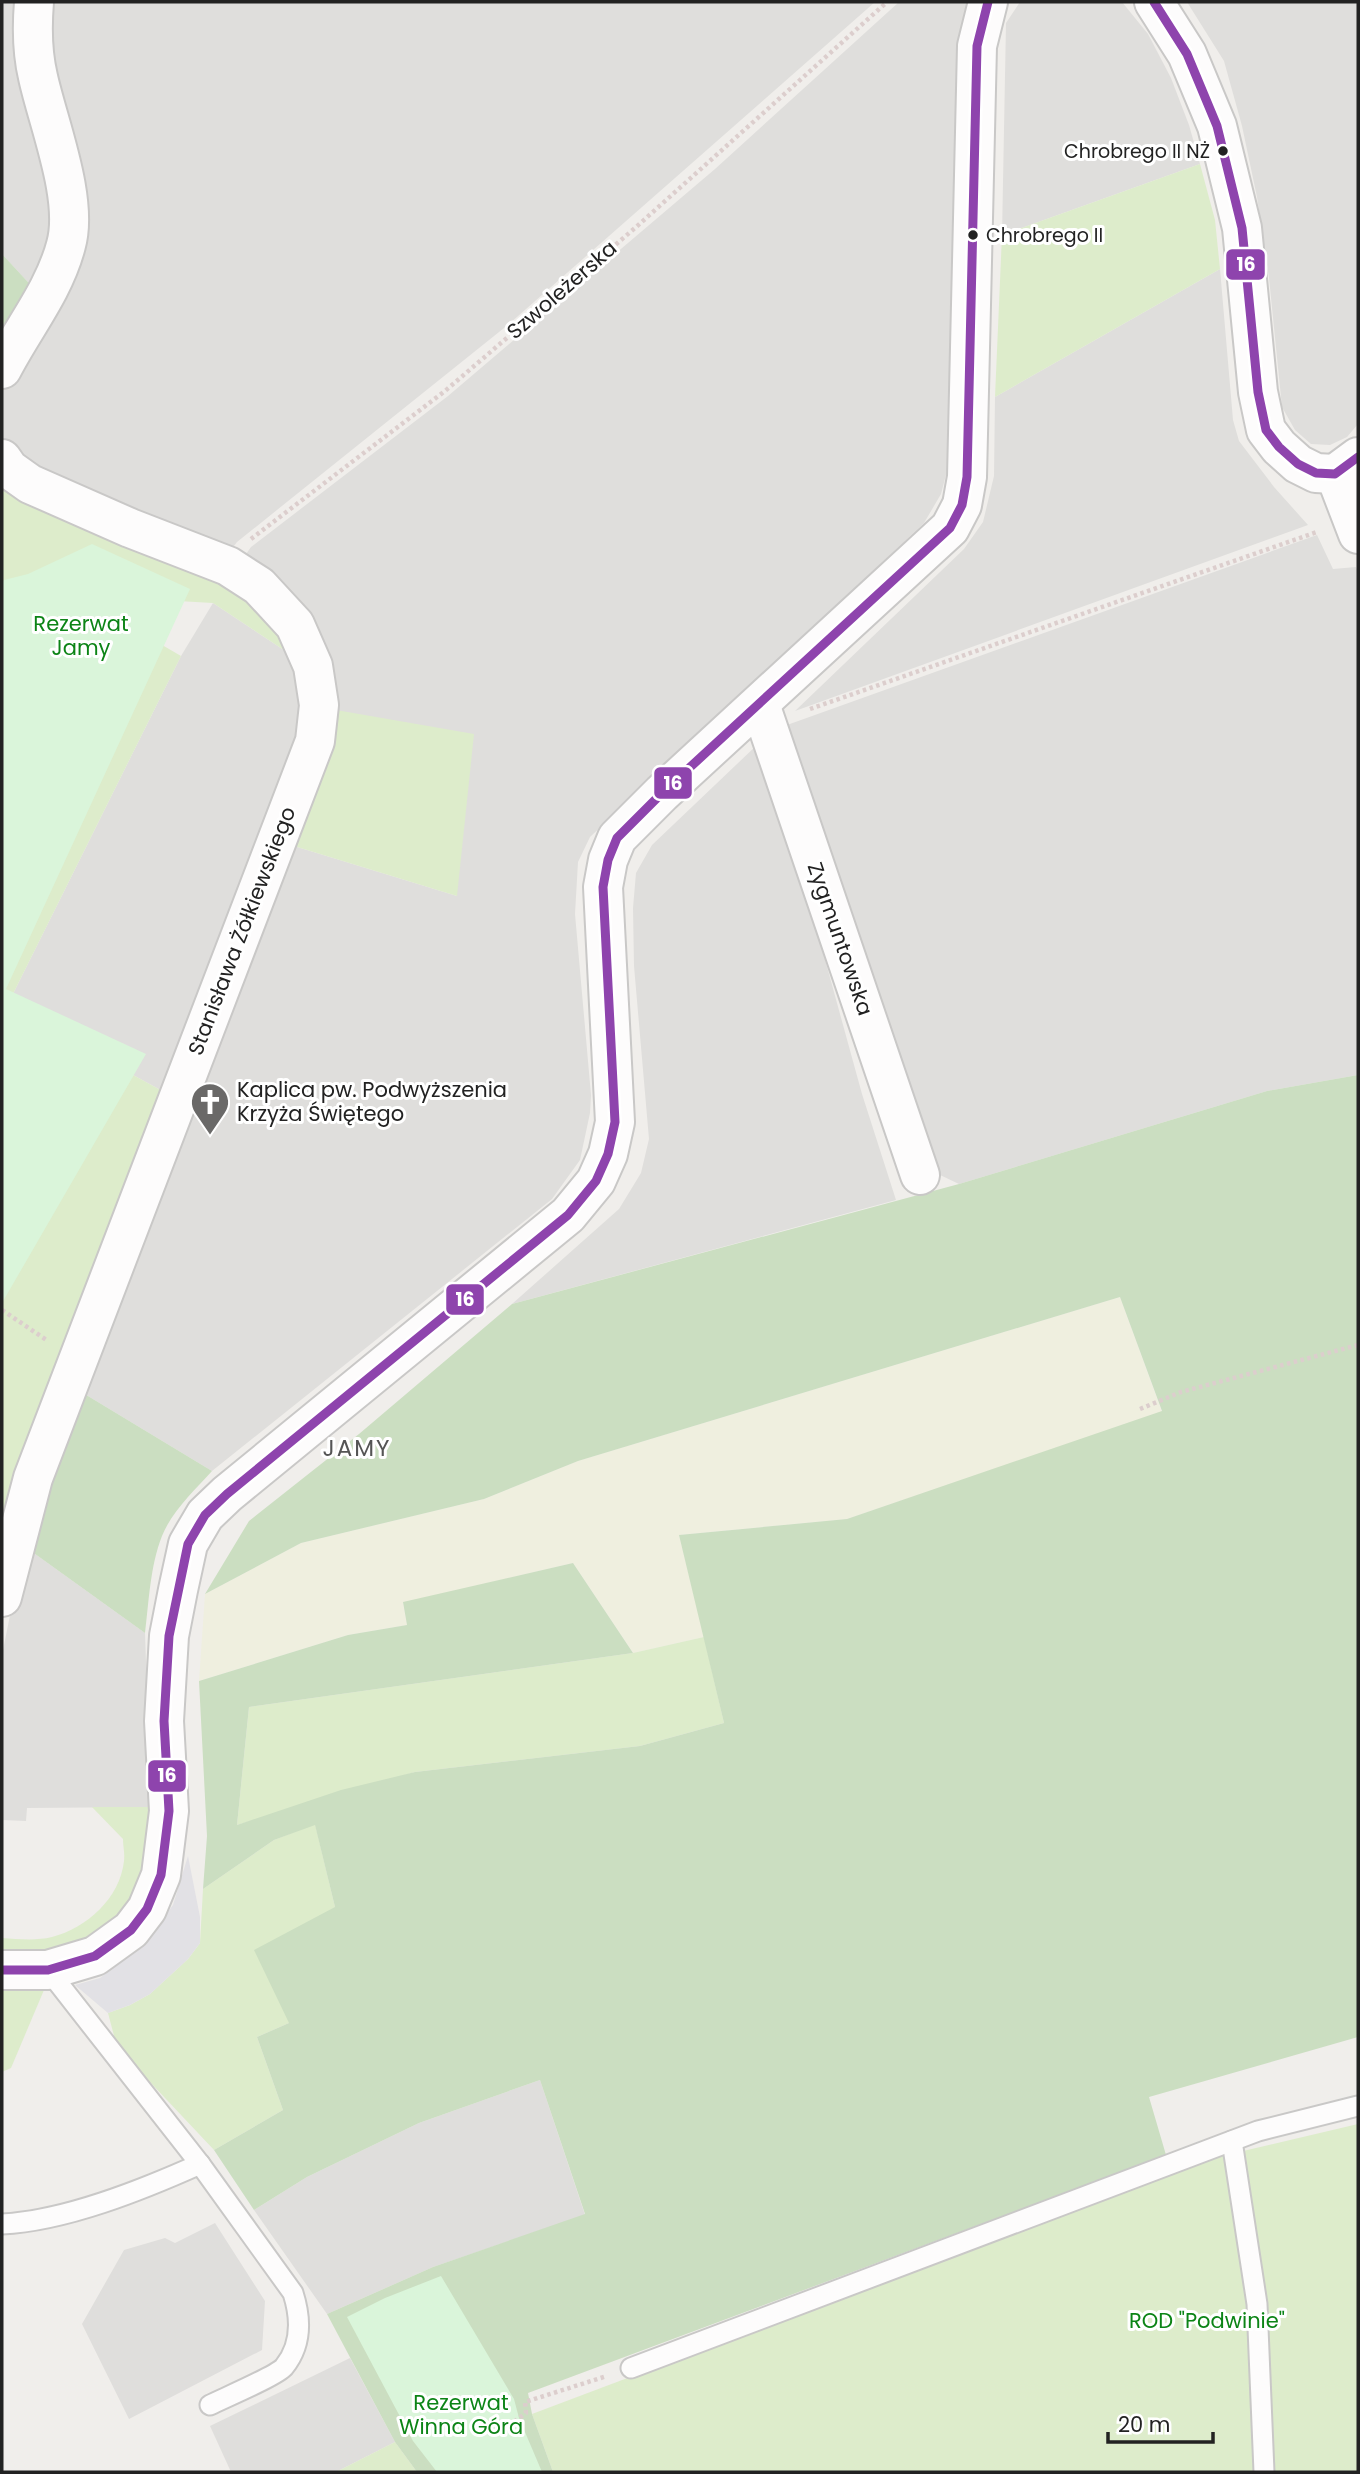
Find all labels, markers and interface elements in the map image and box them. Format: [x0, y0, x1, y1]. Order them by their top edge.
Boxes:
place label: Chrobrego II NŻ [1064, 138, 1210, 165]
marker: Chrobrego II NŻ [1216, 144, 1230, 158]
place label: Chrobrego II [986, 222, 1103, 249]
marker: Chrobrego II [966, 228, 980, 242]
street label: Szwoleżerska [500, 234, 623, 346]
line badge: 16 [1225, 248, 1266, 281]
text: 16 [1236, 251, 1256, 278]
park label: Rezerwat Jamy [33, 609, 129, 662]
line badge: 16 [653, 766, 693, 800]
text: 16 [663, 770, 683, 797]
street label: Stanisława Żółkiewskiego [181, 802, 302, 1059]
street label: Zygmuntowska [801, 858, 880, 1019]
place label: Kaplica pw. Podwyższenia Krzyża Świętego [237, 1075, 507, 1128]
church icon: Kaplica pw. Podwyższenia Krzyża Świętego [189, 1081, 231, 1136]
line badge: 16 [445, 1283, 485, 1316]
text: 16 [455, 1286, 475, 1313]
district label: JAMY [323, 1432, 391, 1464]
line badge: 16 [147, 1759, 187, 1793]
text: 16 [157, 1762, 177, 1789]
park label: ROD "Podwinie" [1129, 2306, 1285, 2335]
park label: Rezerwat Winna Góra [399, 2388, 523, 2441]
scale bar [1108, 2400, 1213, 2444]
text: 20 m [1118, 2410, 1171, 2439]

